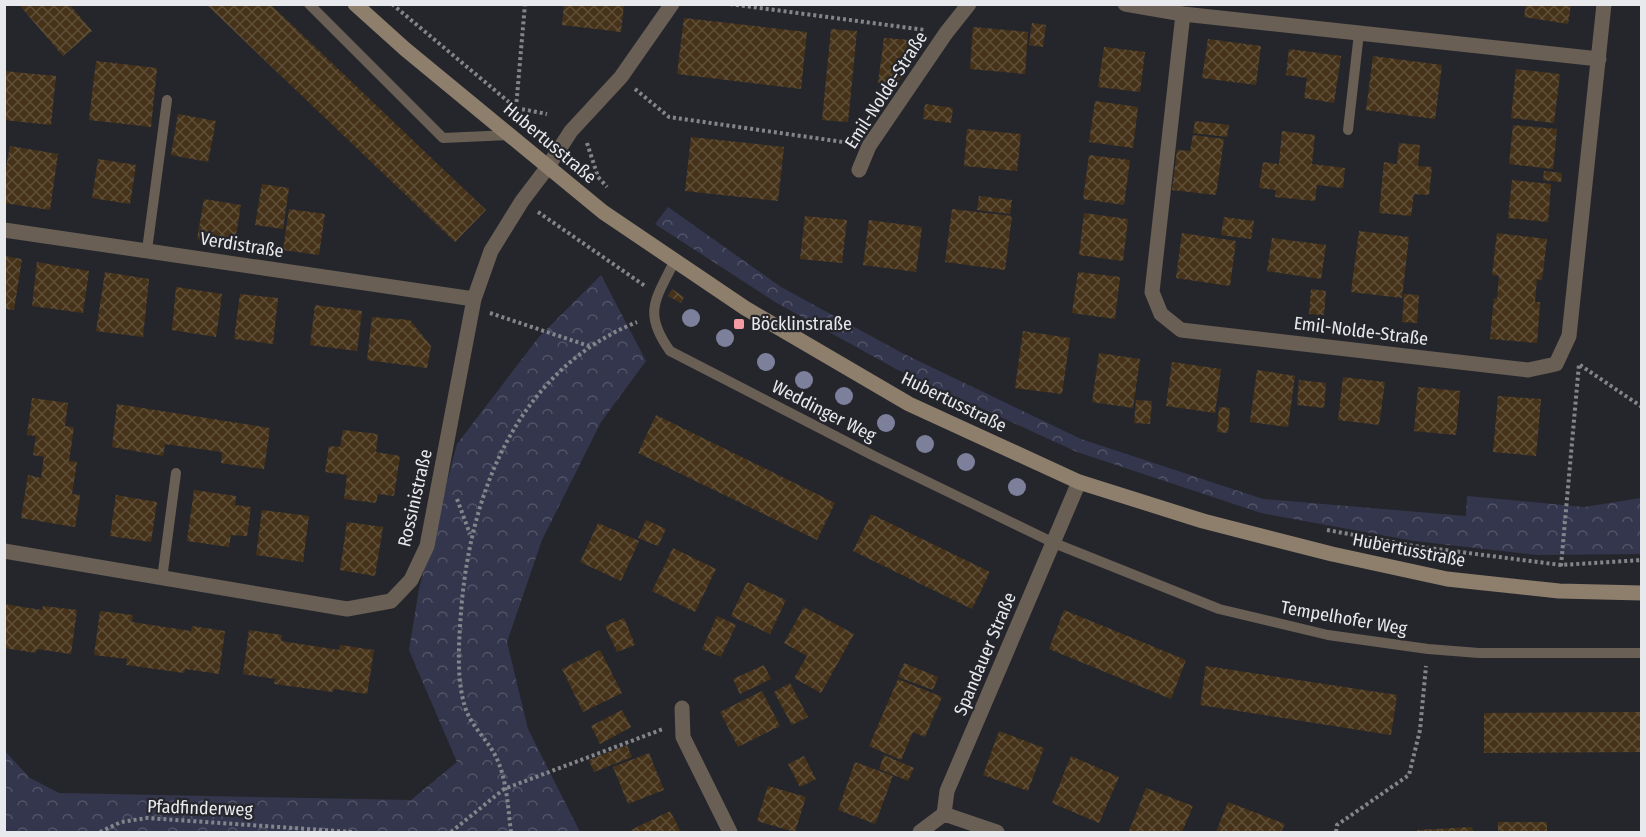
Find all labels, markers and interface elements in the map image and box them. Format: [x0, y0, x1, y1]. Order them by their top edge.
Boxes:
street label: Emil-Nolde-Straße [840, 27, 932, 153]
street label: Hubertusstraße [499, 98, 601, 188]
street label: Verdistraße [199, 228, 285, 262]
street label: Emil-Nolde-Straße [1293, 312, 1430, 350]
place label: Böcklinstraße [751, 313, 852, 335]
marker: Böcklinstraße [732, 317, 746, 331]
street label: Hubertusstraße [898, 367, 1010, 437]
street label: Weddinger Weg [768, 375, 880, 447]
street label: Rossinistraße [393, 447, 437, 549]
street label: Hubertusstraße [1351, 528, 1467, 572]
street label: Spandauer Straße [949, 589, 1021, 719]
street label: Tempelhofer Weg [1279, 596, 1409, 640]
street label: Pfadfinderweg [147, 795, 254, 821]

